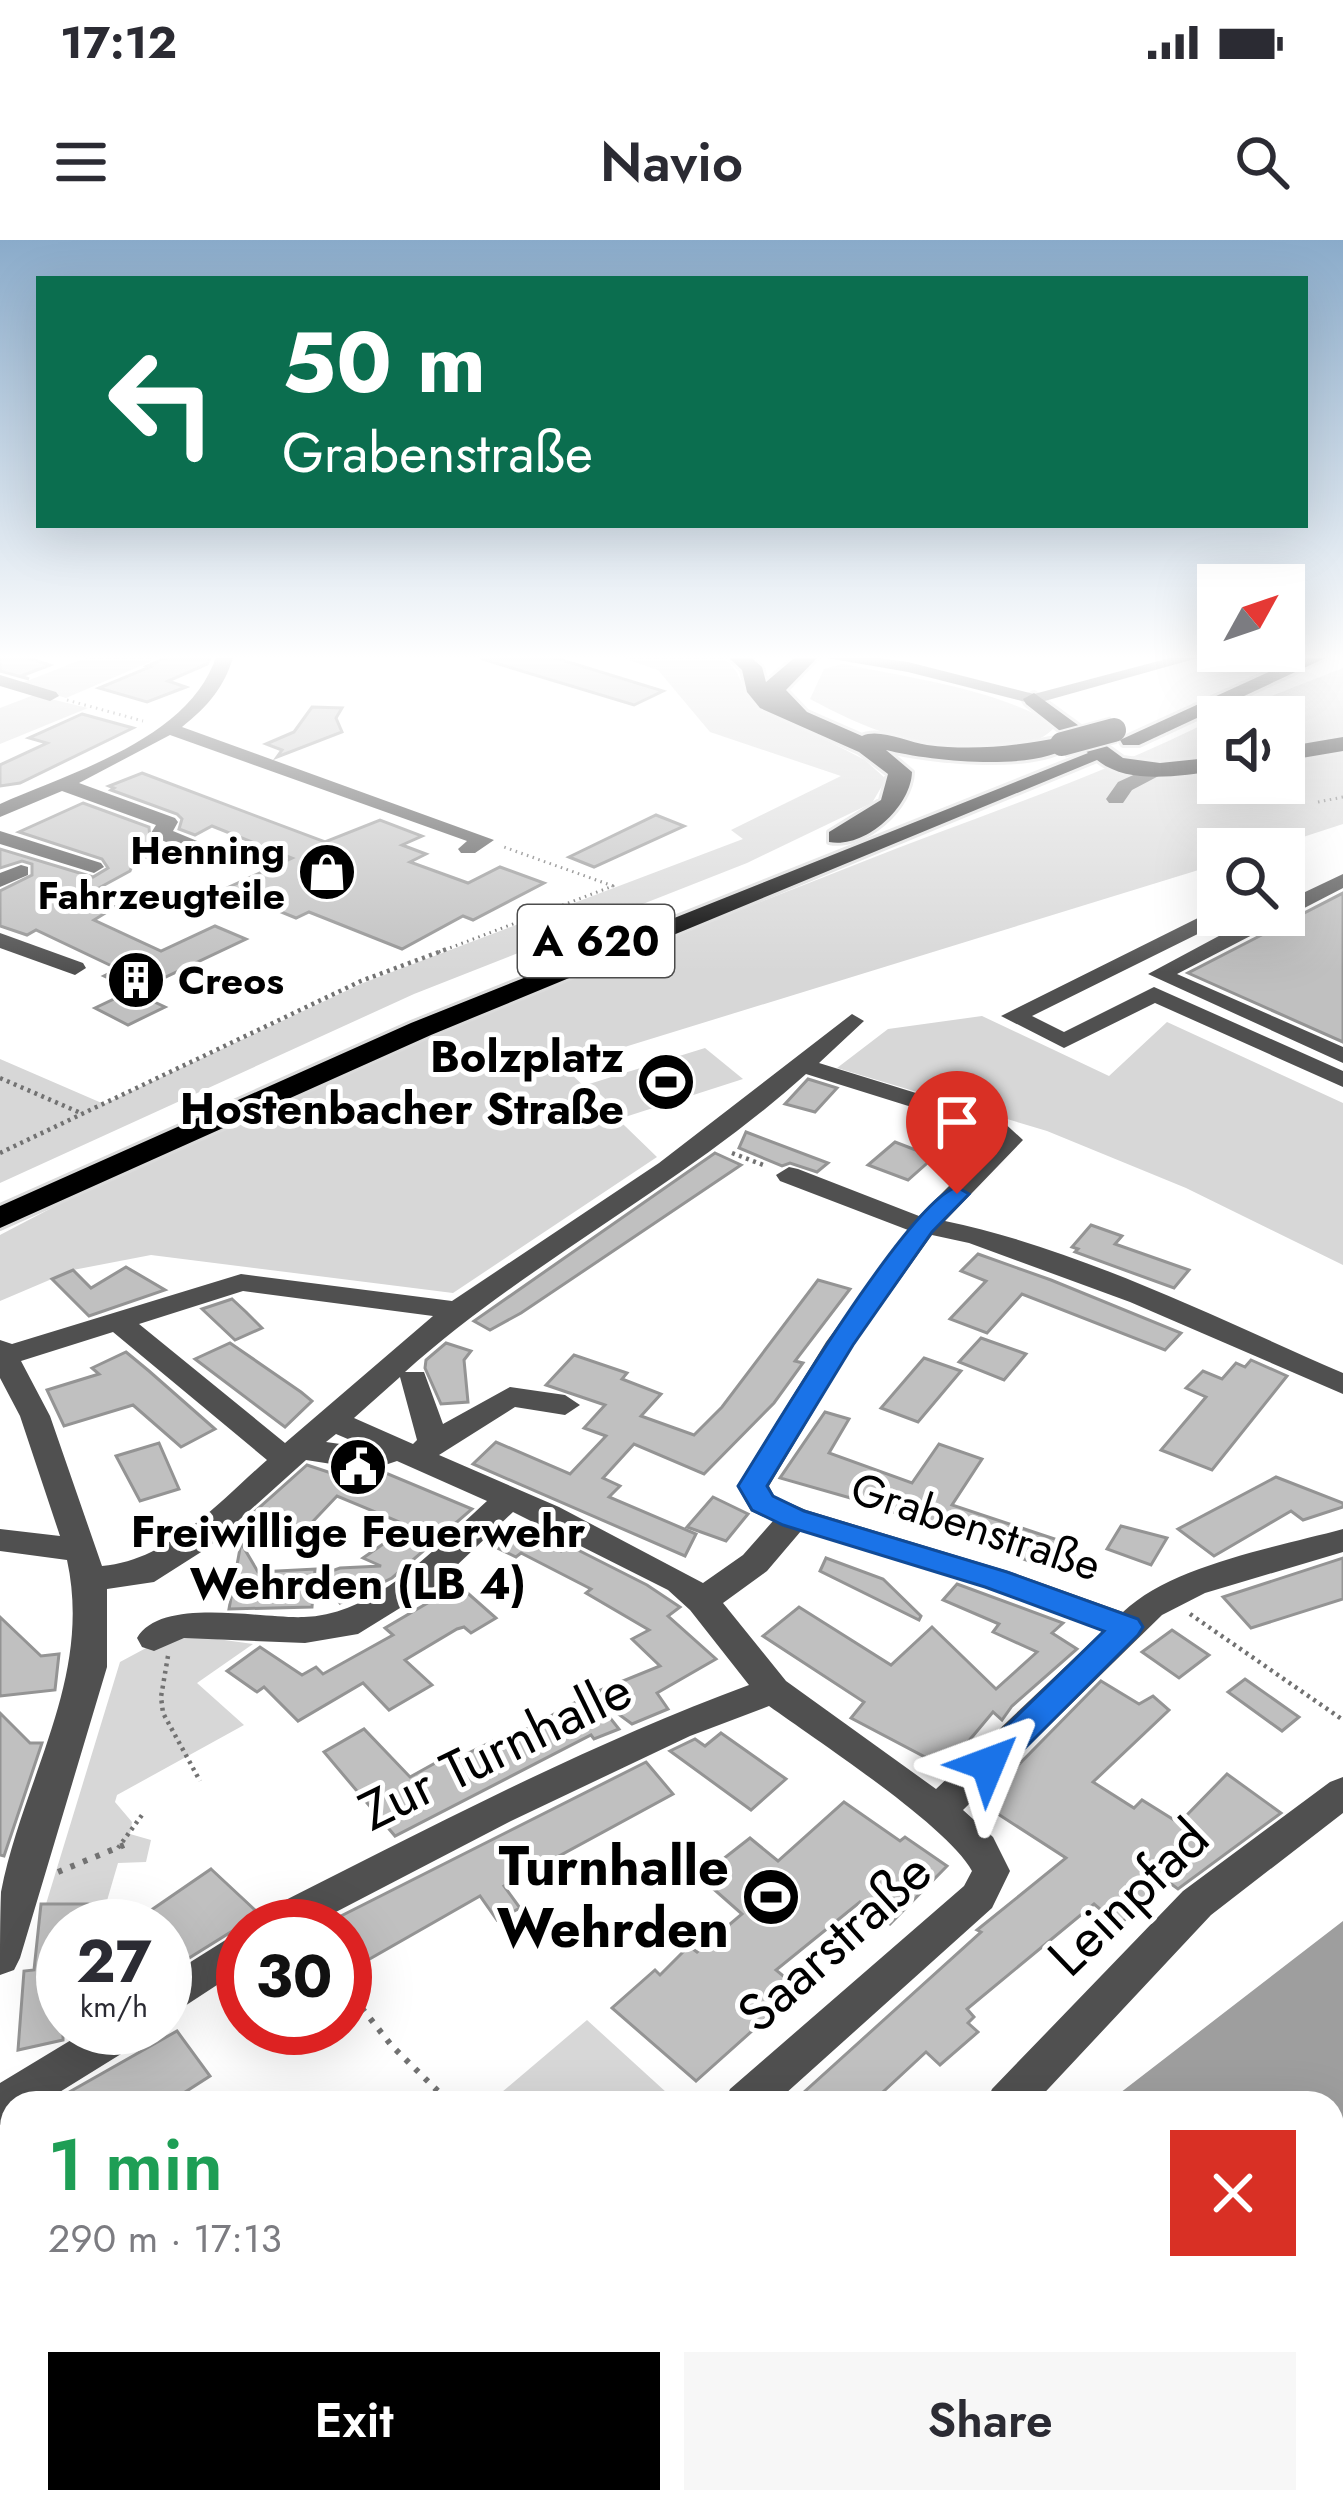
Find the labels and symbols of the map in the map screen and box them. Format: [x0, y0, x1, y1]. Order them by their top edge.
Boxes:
north arrow [1197, 564, 1305, 672]
place label: Henning Fahrzeugteile [37, 822, 285, 924]
shop icon: Henning Fahrzeugteile [296, 841, 358, 903]
road number: A 620 [518, 905, 674, 977]
building icon: Creos [105, 949, 167, 1011]
place label: Creos [178, 952, 284, 1009]
place label: Bolzplatz Hostenbacher Straße [180, 1024, 624, 1141]
sports icon: Bolzplatz Hostenbacher Straße [635, 1051, 697, 1113]
pin [906, 1071, 1008, 1194]
public building icon: Freiwillige Feuerwehr Wehrden (LB 4) [327, 1436, 389, 1498]
street label: Grabenstraße [843, 1456, 1109, 1597]
place label: Freiwillige Feuerwehr Wehrden (LB 4) [131, 1499, 586, 1616]
street label: Zur Turnhalle [346, 1651, 644, 1849]
position arrow [925, 1701, 1051, 1827]
street label: Leinpfad [1030, 1800, 1226, 1994]
place label: Turnhalle Wehrden [497, 1827, 729, 1967]
street label: Saarstraße [720, 1834, 948, 2050]
sports icon: Turnhalle Wehrden [740, 1866, 802, 1928]
speed limit sign: 30 [216, 1899, 372, 2055]

